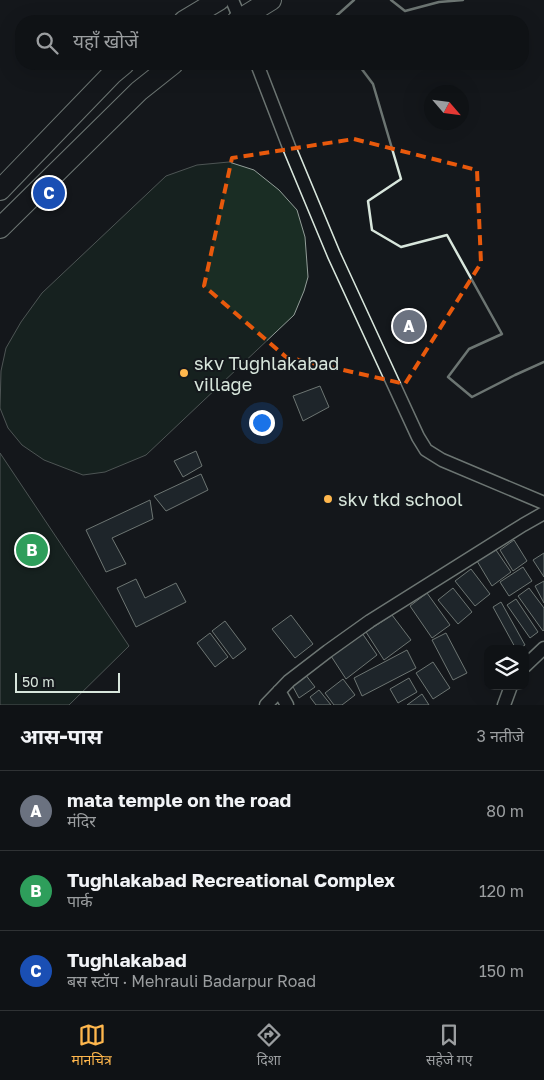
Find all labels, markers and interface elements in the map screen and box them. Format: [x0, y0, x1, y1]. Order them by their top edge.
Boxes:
search box [15, 15, 529, 70]
icon: search [33, 29, 61, 57]
text: यहाँ खोजें [73, 29, 138, 52]
north arrow [424, 85, 469, 130]
pin: C [33, 174, 65, 212]
pin: A [393, 307, 425, 345]
place label: skv Tughlakabad village [194, 352, 339, 395]
marker: skv Tughlakabad village [178, 367, 190, 379]
your location [249, 410, 275, 436]
place label: skv tkd school [338, 488, 463, 510]
marker: skv tkd school [322, 493, 334, 505]
pin: B [16, 531, 48, 569]
map controls [484, 645, 529, 690]
button: layers [484, 645, 529, 690]
scale bar [15, 670, 120, 693]
text: 50 m [22, 673, 55, 690]
text: आस-पास [20, 723, 102, 749]
text: 3 नतीजे [477, 726, 524, 746]
text: mata temple on the road [67, 788, 291, 811]
text: A [30, 801, 42, 821]
text: 80 m [486, 801, 524, 821]
text: मंदिर [67, 811, 96, 831]
text: Tughlakabad Recreational Complex [67, 868, 395, 891]
text: B [30, 881, 42, 901]
text: 120 m [479, 881, 524, 901]
text: पार्क [67, 891, 93, 911]
text: Tughlakabad [67, 948, 187, 971]
text: C [30, 961, 42, 981]
text: 150 m [479, 961, 524, 981]
text: बस स्टॉप · Mehrauli Badarpur Road [67, 971, 316, 991]
tab: मानचित्र [72, 1021, 112, 1071]
tab: दिशा [255, 1021, 283, 1071]
tab: सहेजे गए [426, 1021, 472, 1071]

